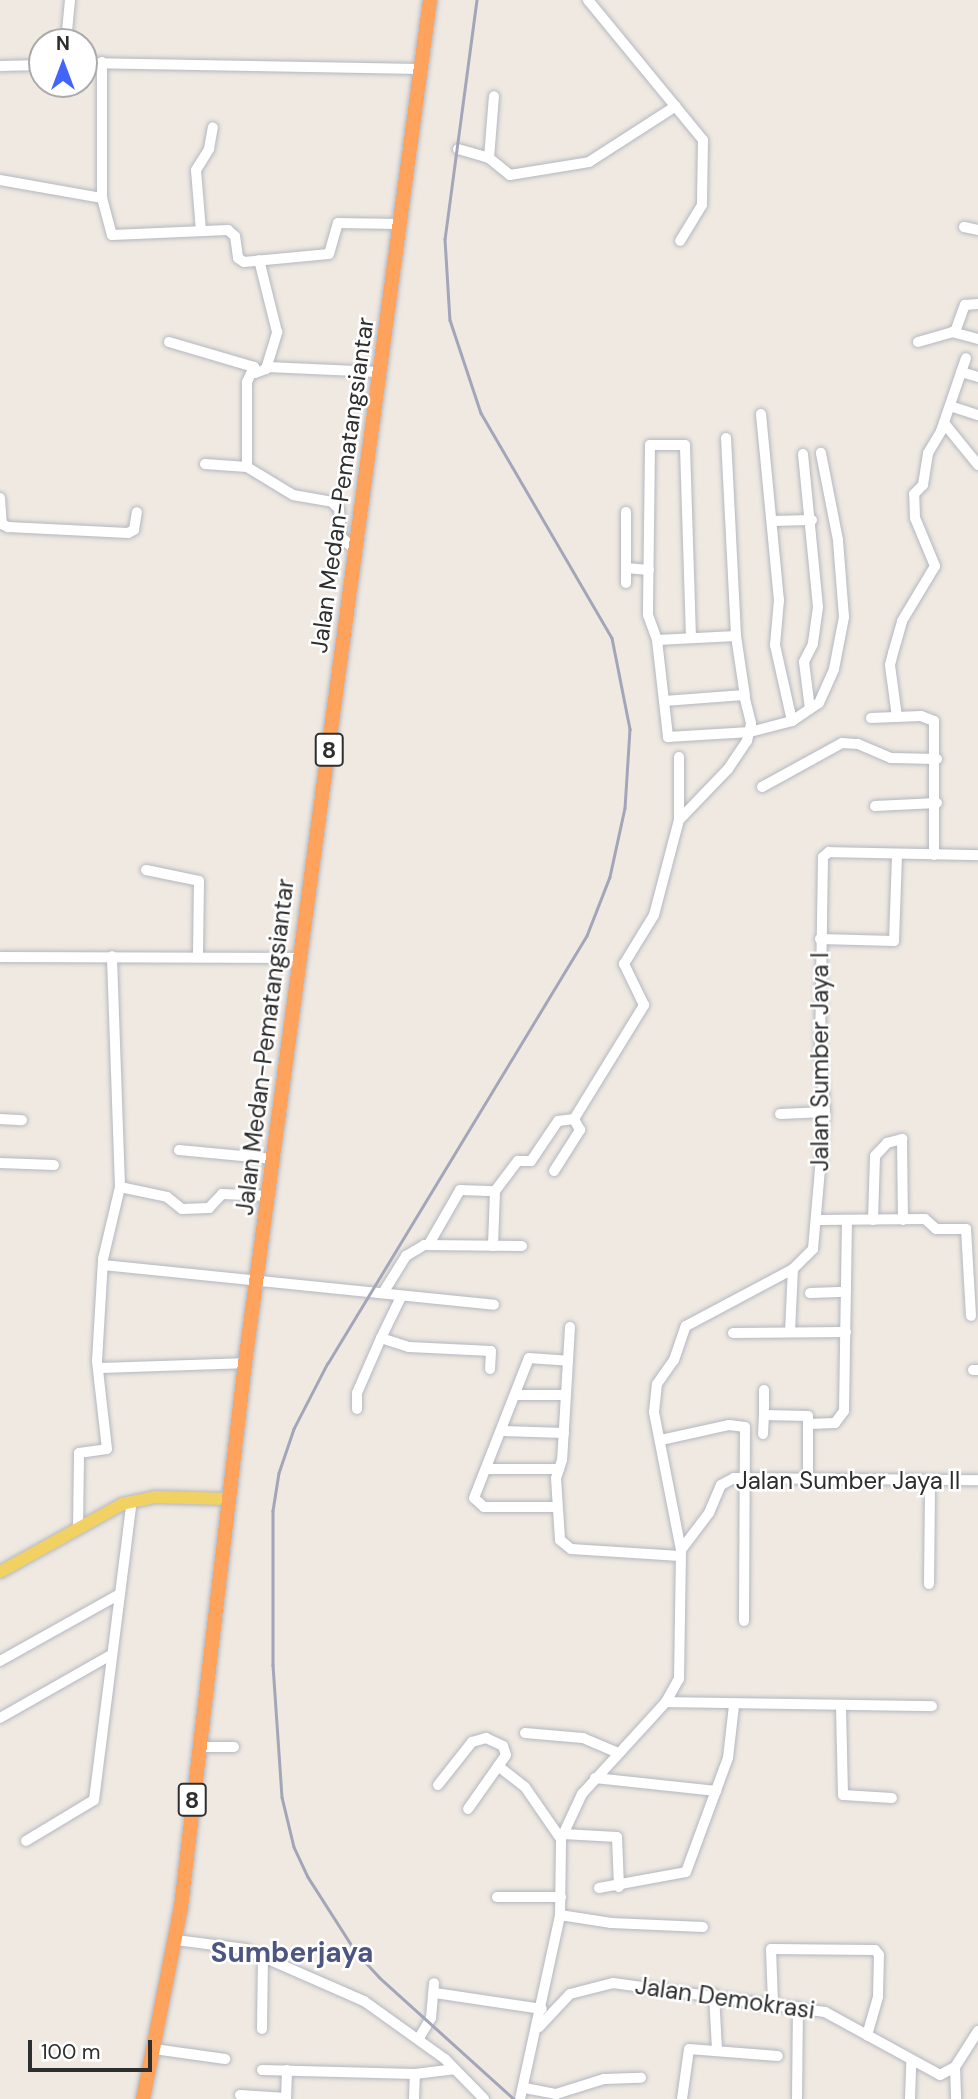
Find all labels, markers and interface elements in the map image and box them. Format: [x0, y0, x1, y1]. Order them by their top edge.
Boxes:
north arrow [28, 28, 98, 98]
text: N [56, 31, 70, 56]
street label: Jalan Medan-Pematangsiantar [304, 315, 380, 655]
road number: 8 [313, 730, 345, 770]
street label: Jalan Medan-Pematangsiantar [230, 877, 300, 1217]
street label: Jalan Sumber Jaya I [806, 953, 834, 1171]
street label: Jalan Sumber Jaya II [736, 1467, 960, 1495]
road number: 8 [176, 1781, 208, 1820]
district label: Sumberjaya [211, 1936, 373, 1970]
street label: Jalan Demokrasi [633, 1971, 817, 2025]
scale bar [32, 2025, 156, 2070]
text: 100 m [41, 2038, 101, 2066]

